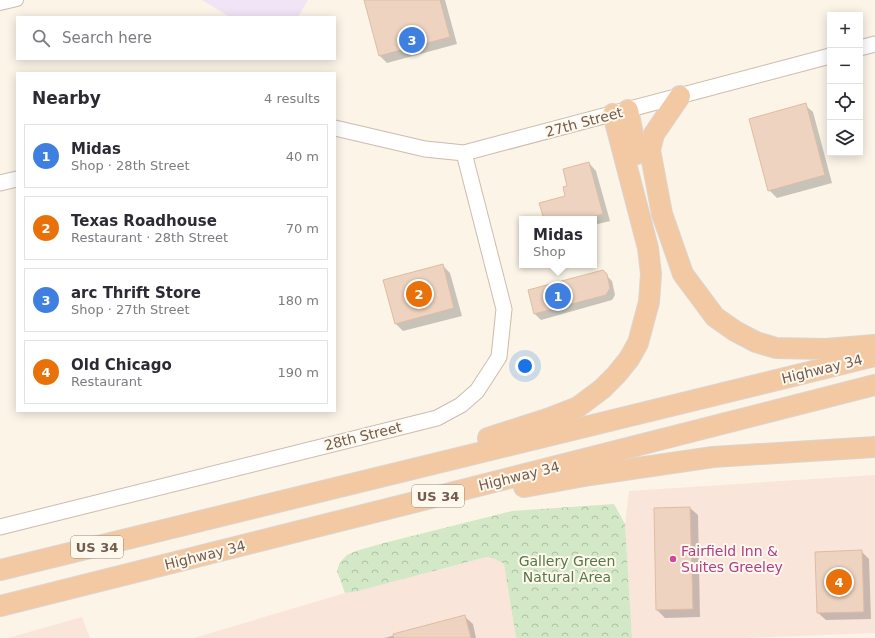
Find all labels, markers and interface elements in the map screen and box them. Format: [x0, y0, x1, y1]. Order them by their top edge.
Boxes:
map controls [827, 12, 863, 156]
button: + [827, 12, 863, 48]
search box [16, 16, 336, 60]
pin: 3 [399, 25, 425, 55]
icon: search [30, 27, 52, 49]
text: Search here [62, 29, 152, 47]
button: − [827, 48, 863, 84]
button: locate [827, 84, 863, 120]
text: Nearby [32, 88, 101, 108]
text: 4 results [264, 91, 320, 106]
street label: 27th Street [544, 104, 625, 140]
button: layers [827, 120, 863, 156]
text: Midas [71, 140, 121, 158]
text: 1 [41, 149, 51, 164]
text: 40 m [286, 149, 319, 164]
text: Shop · 28th Street [71, 158, 190, 173]
text: Texas Roadhouse [71, 212, 217, 230]
popup [519, 216, 597, 268]
text: 2 [41, 221, 51, 236]
text: 70 m [286, 221, 319, 236]
text: Midas [533, 226, 583, 244]
text: Restaurant · 28th Street [71, 230, 228, 245]
text: Shop [533, 244, 566, 259]
pin: 2 [406, 279, 432, 309]
pin: 1 [545, 281, 571, 311]
text: arc Thrift Store [71, 284, 201, 302]
text: 3 [41, 293, 51, 308]
text: 180 m [277, 293, 319, 308]
text: Shop · 27th Street [71, 302, 190, 317]
street label: Highway 34 [780, 351, 864, 387]
text: Old Chicago [71, 356, 172, 374]
your location [515, 356, 535, 376]
text: 4 [41, 365, 51, 380]
text: 190 m [277, 365, 319, 380]
text: Restaurant [71, 374, 142, 389]
street label: 28th Street [323, 419, 404, 453]
street label: Highway 34 [477, 458, 561, 494]
road number: US 34 [412, 485, 464, 507]
road number: US 34 [71, 536, 123, 558]
street label: Highway 34 [163, 537, 247, 573]
place label: Fairfield Inn & Suites Greeley [681, 543, 783, 575]
park label: Gallery Green Natural Area [519, 553, 615, 585]
marker: Fairfield Inn & Suites Greeley [668, 554, 678, 564]
pin: 4 [826, 567, 852, 597]

